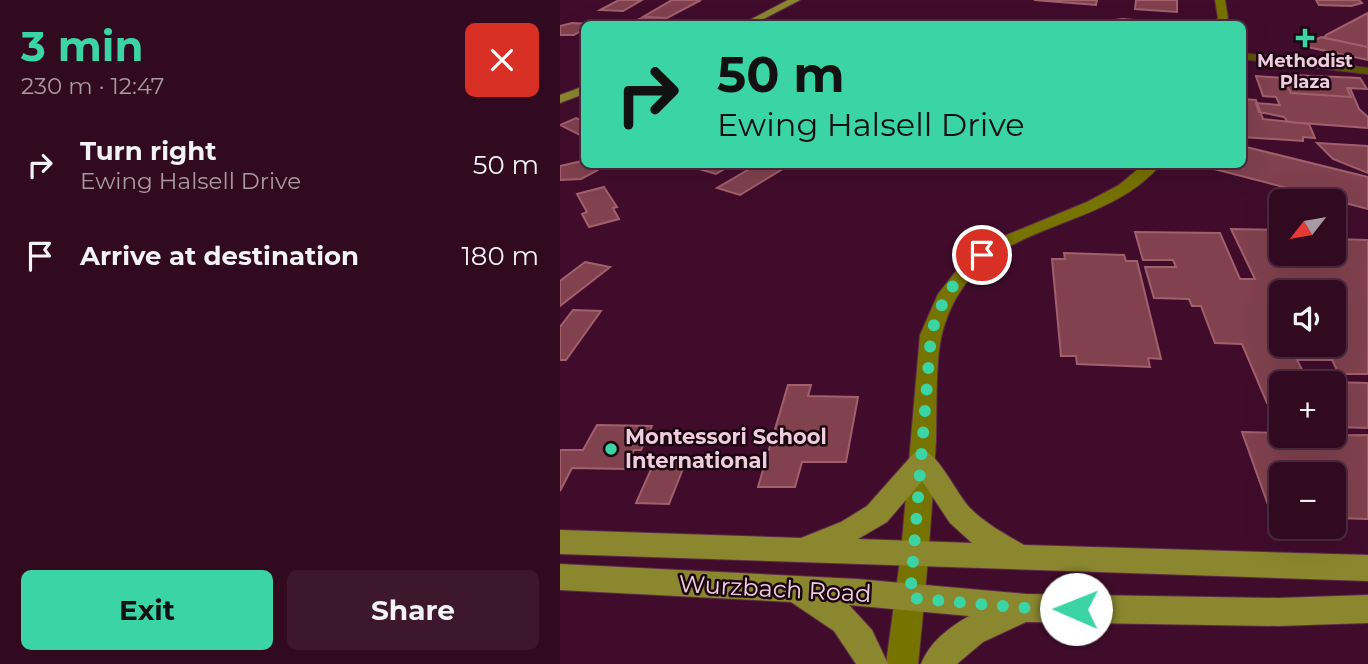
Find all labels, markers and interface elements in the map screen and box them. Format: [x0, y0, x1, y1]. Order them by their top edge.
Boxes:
text: 3 min [21, 20, 143, 72]
button: close [465, 23, 539, 97]
marker: Methodist Plaza [1295, 28, 1315, 48]
text: 50 m [717, 45, 845, 104]
icon: right [602, 49, 693, 140]
place label: Methodist Plaza [1257, 50, 1353, 93]
text: 230 m · 12:47 [21, 72, 164, 100]
text: Ewing Halsell Drive [717, 105, 1025, 144]
text: Turn right [80, 135, 216, 167]
icon: right [21, 146, 59, 184]
text: 50 m [473, 149, 539, 181]
text: Ewing Halsell Drive [80, 167, 301, 195]
north arrow [1269, 189, 1346, 266]
map controls [1269, 189, 1346, 539]
pin [952, 225, 1012, 285]
icon: arrive [963, 236, 1001, 274]
icon: arrive [21, 237, 59, 275]
text: Arrive at destination [80, 240, 359, 272]
text: 180 m [461, 240, 539, 272]
button: sound [1269, 280, 1346, 357]
button: + [1269, 371, 1346, 448]
place label: Montessori School International [625, 424, 827, 473]
marker: Montessori School International [603, 441, 619, 457]
button: − [1269, 462, 1346, 539]
street label: Wurzbach Road [678, 569, 872, 608]
button: Exit [21, 570, 273, 650]
button: Share [287, 570, 539, 650]
position arrow [1039, 572, 1113, 646]

